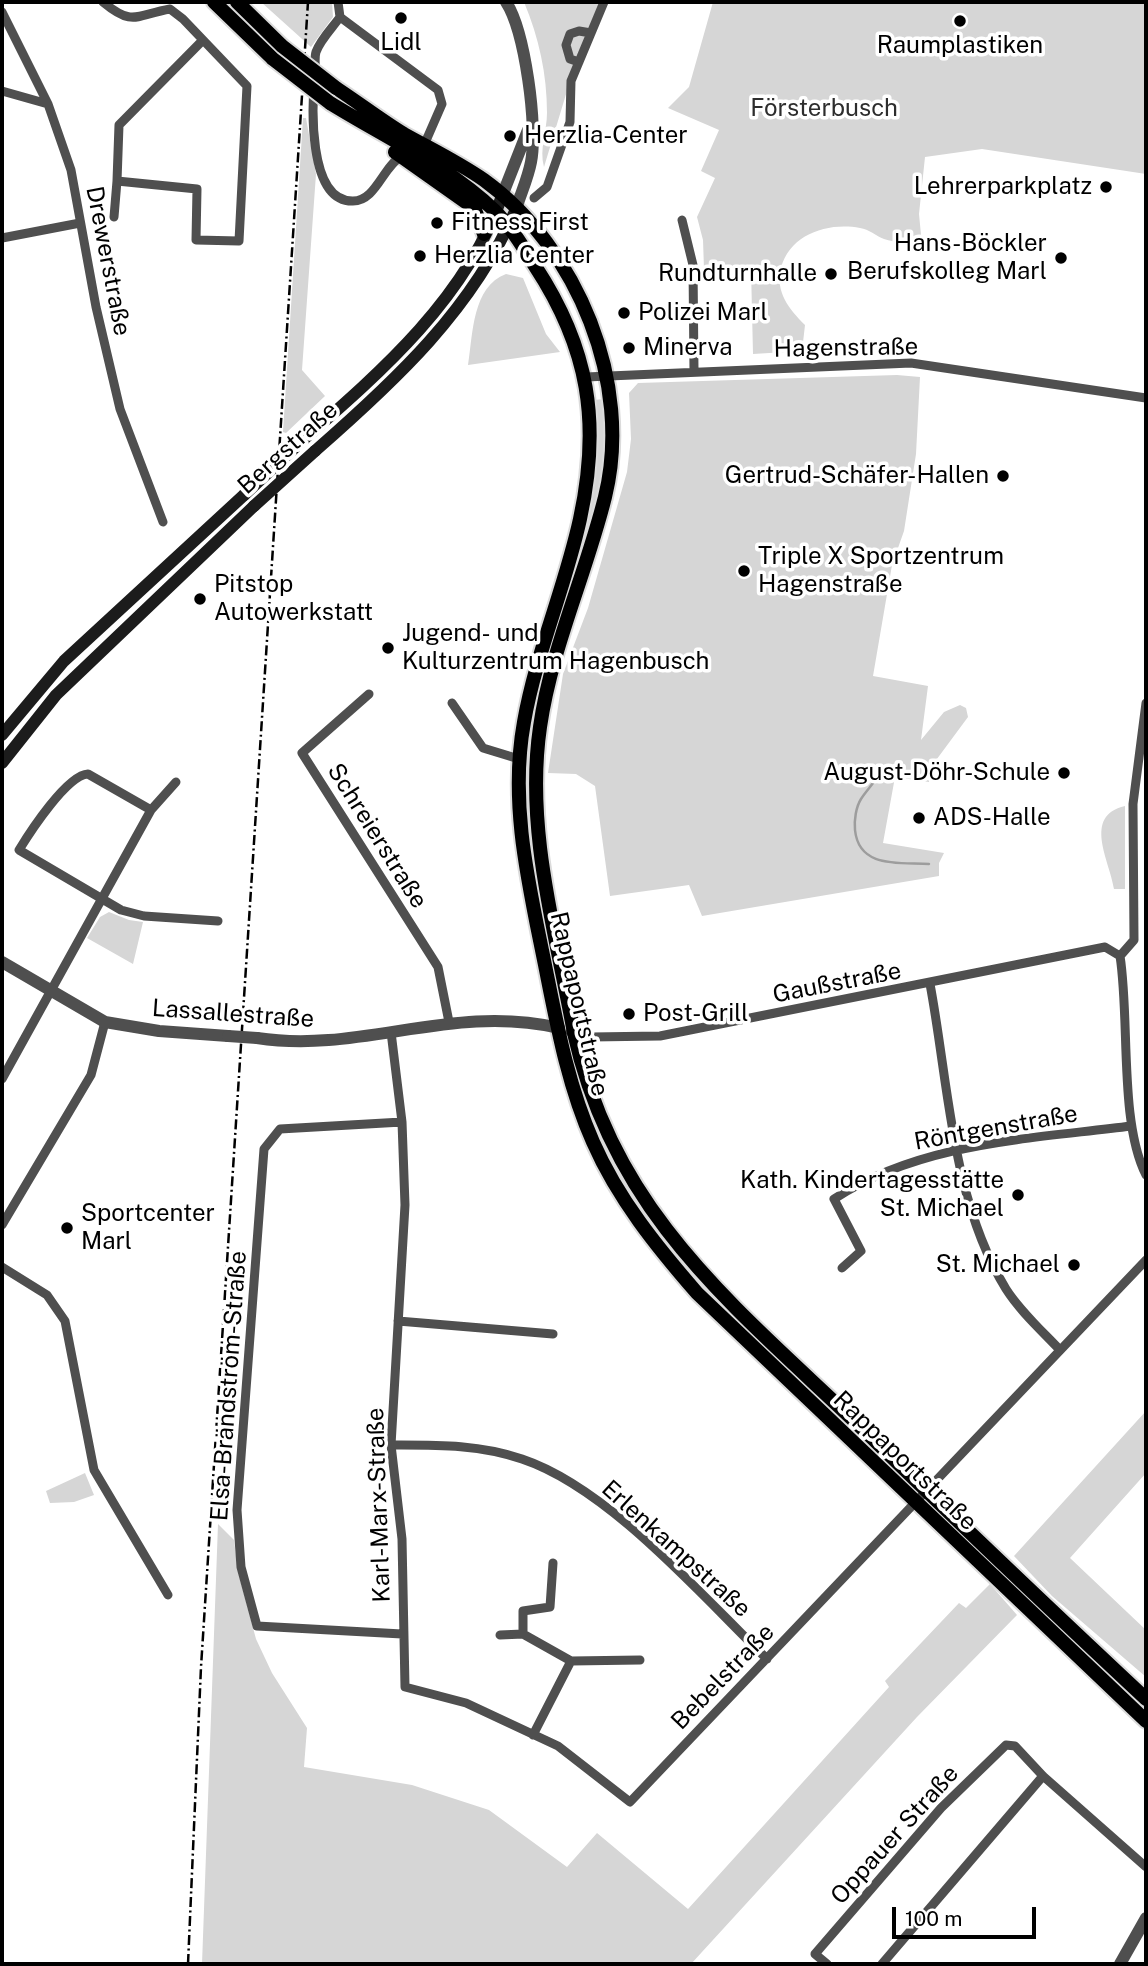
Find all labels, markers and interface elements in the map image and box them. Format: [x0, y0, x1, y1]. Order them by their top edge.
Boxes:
marker: Lidl [393, 10, 409, 26]
marker: Raumplastiken [952, 13, 968, 29]
place label: Lidl [380, 29, 422, 57]
place label: Raumplastiken [877, 32, 1043, 60]
park label: Försterbusch [750, 95, 898, 123]
place label: Herzlia-Center [524, 122, 688, 150]
marker: Herzlia-Center [502, 128, 518, 144]
place label: Lehrerparkplatz [914, 173, 1092, 201]
marker: Lehrerparkplatz [1098, 179, 1114, 195]
street label: Drewerstraße [79, 184, 137, 338]
place label: Fitness First [451, 209, 589, 237]
marker: Fitness First [429, 215, 445, 231]
place label: Hans-Böckler Berufskolleg Marl [847, 230, 1047, 286]
place label: Herzlia Center [434, 242, 594, 270]
marker: Herzlia Center [412, 248, 428, 264]
marker: Hans-Böckler Berufskolleg Marl [1053, 250, 1069, 266]
place label: Rundturnhalle [658, 260, 817, 288]
marker: Rundturnhalle [823, 266, 839, 282]
place label: Polizei Marl [638, 299, 768, 327]
marker: Polizei Marl [616, 305, 632, 321]
street label: Hagenstraße [773, 332, 919, 364]
place label: Minerva [643, 334, 733, 362]
marker: Minerva [621, 340, 637, 356]
street label: Bergstraße [232, 396, 344, 500]
place label: Gertrud-Schäfer-Hallen [725, 462, 989, 490]
marker: Gertrud-Schäfer-Hallen [995, 468, 1011, 484]
place label: Triple X Sportzentrum Hagenstraße [758, 543, 1004, 599]
marker: Triple X Sportzentrum Hagenstraße [736, 563, 752, 579]
place label: Pitstop Autowerkstatt [214, 571, 373, 627]
marker: Pitstop Autowerkstatt [192, 591, 208, 607]
place label: Jugend- und Kulturzentrum Hagenbusch [402, 620, 709, 676]
marker: Jugend- und Kulturzentrum Hagenbusch [380, 640, 396, 656]
street label: Schreierstraße [321, 758, 433, 914]
place label: August-Döhr-Schule [823, 759, 1050, 787]
marker: August-Döhr-Schule [1056, 765, 1072, 781]
place label: ADS-Halle [933, 804, 1050, 832]
marker: ADS-Halle [911, 810, 927, 826]
street label: Rappaportstraße [544, 909, 614, 1099]
street label: Gaußstraße [770, 956, 904, 1010]
street label: Lassallestraße [151, 994, 315, 1034]
place label: Post-Grill [643, 1000, 748, 1028]
marker: Post-Grill [621, 1006, 637, 1022]
street label: Röntgenstraße [912, 1099, 1080, 1157]
place label: Kath. Kindertagesstätte St. Michael [740, 1167, 1004, 1223]
marker: Kath. Kindertagesstätte St. Michael [1010, 1187, 1026, 1203]
place label: Sportcenter Marl [81, 1200, 215, 1256]
marker: Sportcenter Marl [59, 1220, 75, 1236]
street label: Elsa-Brändström-Straße [205, 1250, 253, 1522]
place label: St. Michael [936, 1251, 1060, 1279]
marker: St. Michael [1066, 1257, 1082, 1273]
street label: Rappaportstraße [827, 1385, 983, 1537]
street label: Karl-Marx-Straße [361, 1407, 397, 1603]
street label: Erlenkampstraße [596, 1475, 756, 1623]
street label: Bebelstraße [665, 1618, 781, 1736]
street label: Oppauer Straße [825, 1760, 965, 1910]
scale bar [896, 1892, 1040, 1936]
text: 100 m [905, 1906, 962, 1931]

